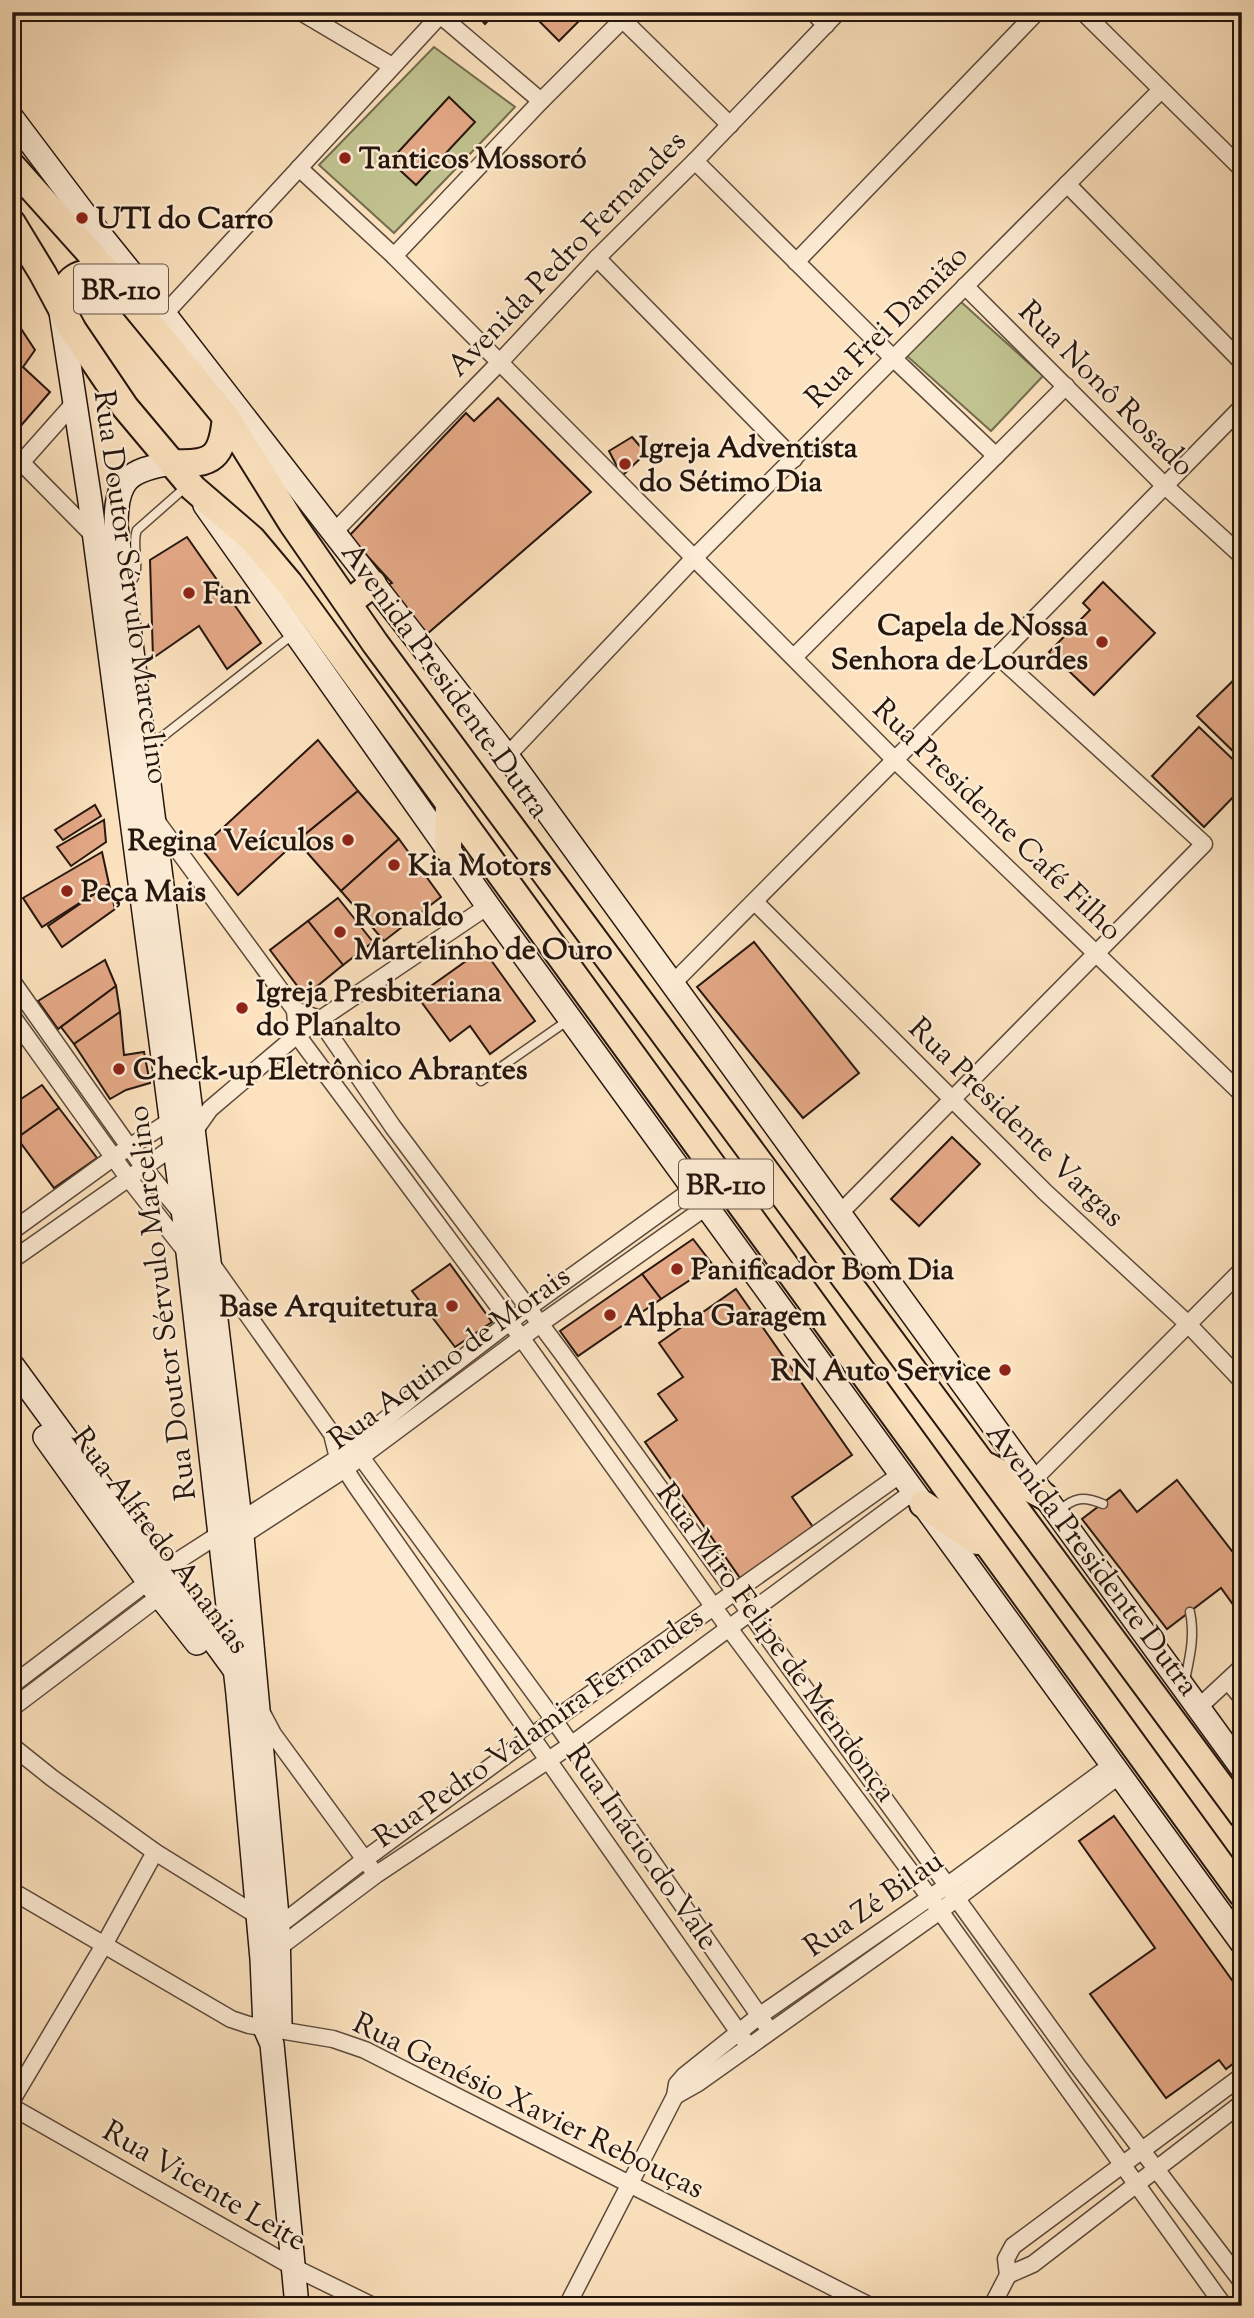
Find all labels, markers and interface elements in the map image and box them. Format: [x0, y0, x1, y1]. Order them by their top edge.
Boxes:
street label: Avenida Pedro Fernandes [438, 122, 697, 388]
place label: Tanticos Mossoró [359, 139, 587, 182]
marker: Tanticos Mossoró [337, 150, 353, 166]
place label: UTI do Carro [96, 199, 273, 242]
marker: UTI do Carro [74, 210, 90, 226]
street label: Rua Frei Damião [796, 236, 979, 419]
road number: BR-110 [74, 264, 168, 314]
street label: Rua Nonô Rosado [1007, 292, 1203, 488]
street label: Rua Doutor Sérvulo Marcelino [81, 388, 178, 787]
place label: Igreja Adventista do Sétimo Dia [639, 428, 858, 505]
marker: Igreja Adventista do Sétimo Dia [617, 456, 633, 472]
street label: Avenida Presidente Dutra [329, 535, 559, 828]
place label: Fan [203, 574, 251, 617]
marker: Fan [181, 585, 197, 601]
place label: Capela de Nossa Senhora de Lourdes [831, 606, 1088, 683]
marker: Capela de Nossa Senhora de Lourdes [1094, 634, 1110, 650]
street label: Rua Presidente Café Filho [861, 690, 1131, 952]
place label: Regina Veículos [128, 821, 334, 864]
marker: Regina Veículos [340, 832, 356, 848]
place label: Kia Motors [408, 846, 552, 889]
marker: Kia Motors [386, 857, 402, 873]
place label: Peça Mais [81, 872, 206, 915]
marker: Peça Mais [59, 883, 75, 899]
place label: Ronaldo Martelinho de Ouro [354, 896, 613, 973]
marker: Ronaldo Martelinho de Ouro [332, 924, 348, 940]
place label: Igreja Presbiteriana do Planalto [256, 972, 502, 1049]
marker: Igreja Presbiteriana do Planalto [234, 1000, 250, 1016]
street label: Rua Presidente Vargas [897, 1009, 1133, 1239]
place label: Check-up Eletrônico Abrantes [133, 1050, 528, 1093]
marker: Check-up Eletrônico Abrantes [111, 1061, 127, 1077]
street label: Rua Doutor Sérvulo Marcelino [118, 1103, 209, 1502]
road number: BR-110 [679, 1160, 773, 1208]
place label: Panificador Bom Dia [691, 1250, 954, 1293]
street label: Rua Aquino de Morais [321, 1257, 580, 1461]
marker: Panificador Bom Dia [669, 1261, 685, 1277]
place label: Base Arquitetura [219, 1287, 438, 1330]
place label: Alpha Garagem [624, 1296, 827, 1339]
marker: Base Arquitetura [444, 1298, 460, 1314]
marker: Alpha Garagem [602, 1307, 618, 1323]
place label: RN Auto Service [771, 1351, 991, 1394]
marker: RN Auto Service [997, 1362, 1013, 1378]
street label: Avenida Presidente Dutra [974, 1415, 1208, 1706]
street label: Rua Alfredo Ananias [59, 1419, 259, 1664]
street label: Rua Miro Felipe de Mendonça [644, 1475, 906, 1812]
street label: Rua Pedro Valamira Fernandes [366, 1598, 713, 1860]
street label: Rua Inácio do Vale [554, 1737, 728, 1960]
street label: Rua Zé Bilau [796, 1841, 953, 1969]
street label: Rua Genésio Xavier Rebouças [345, 2003, 711, 2211]
street label: Rua Vicente Leite [94, 2111, 314, 2263]

